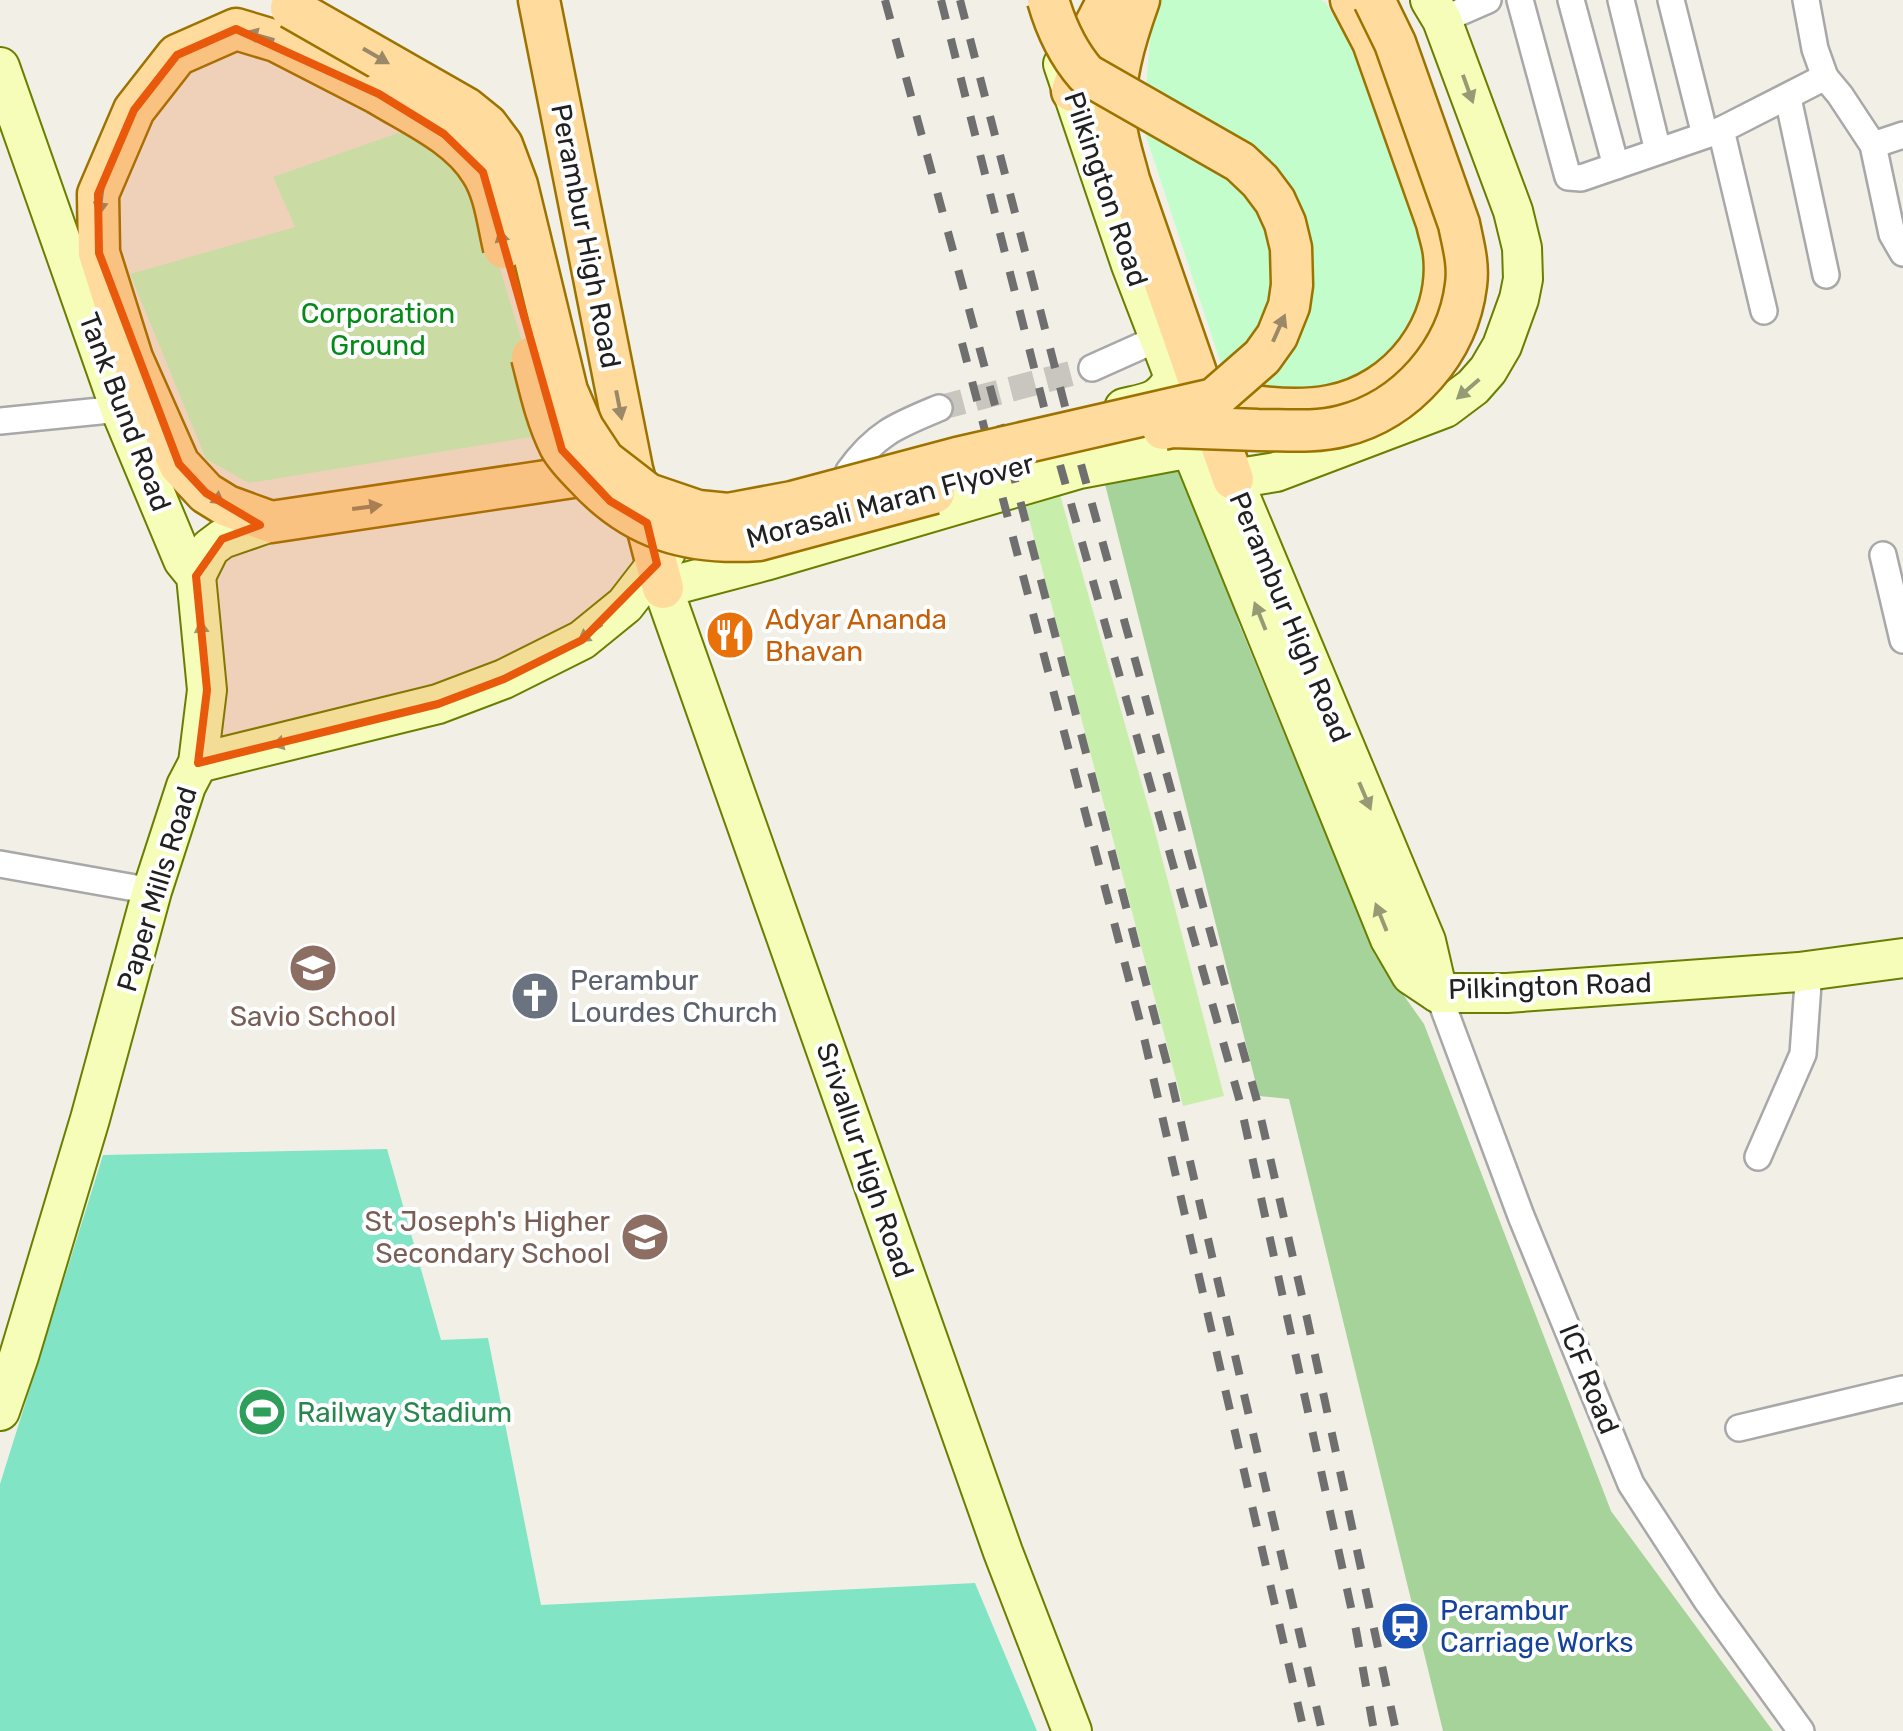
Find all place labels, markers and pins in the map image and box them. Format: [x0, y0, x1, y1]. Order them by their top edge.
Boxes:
place label: Adyar Ananda Bhavan [765, 603, 947, 668]
restaurant icon: Adyar Ananda Bhavan [704, 609, 756, 661]
school or university icon: Savio School [287, 942, 339, 994]
place label: Perambur Lourdes Church [570, 964, 778, 1029]
church icon: Perambur Lourdes Church [509, 970, 561, 1022]
place label: Savio School [230, 1000, 396, 1033]
place label: St Joseph's Higher Secondary School [365, 1205, 610, 1270]
school or university icon: St Joseph's Higher Secondary School [619, 1211, 671, 1263]
sports icon: Railway Stadium [236, 1386, 288, 1438]
place label: Railway Stadium [297, 1396, 512, 1429]
place label: Perambur Carriage Works [1440, 1594, 1633, 1659]
station icon: Perambur Carriage Works [1379, 1600, 1431, 1652]

